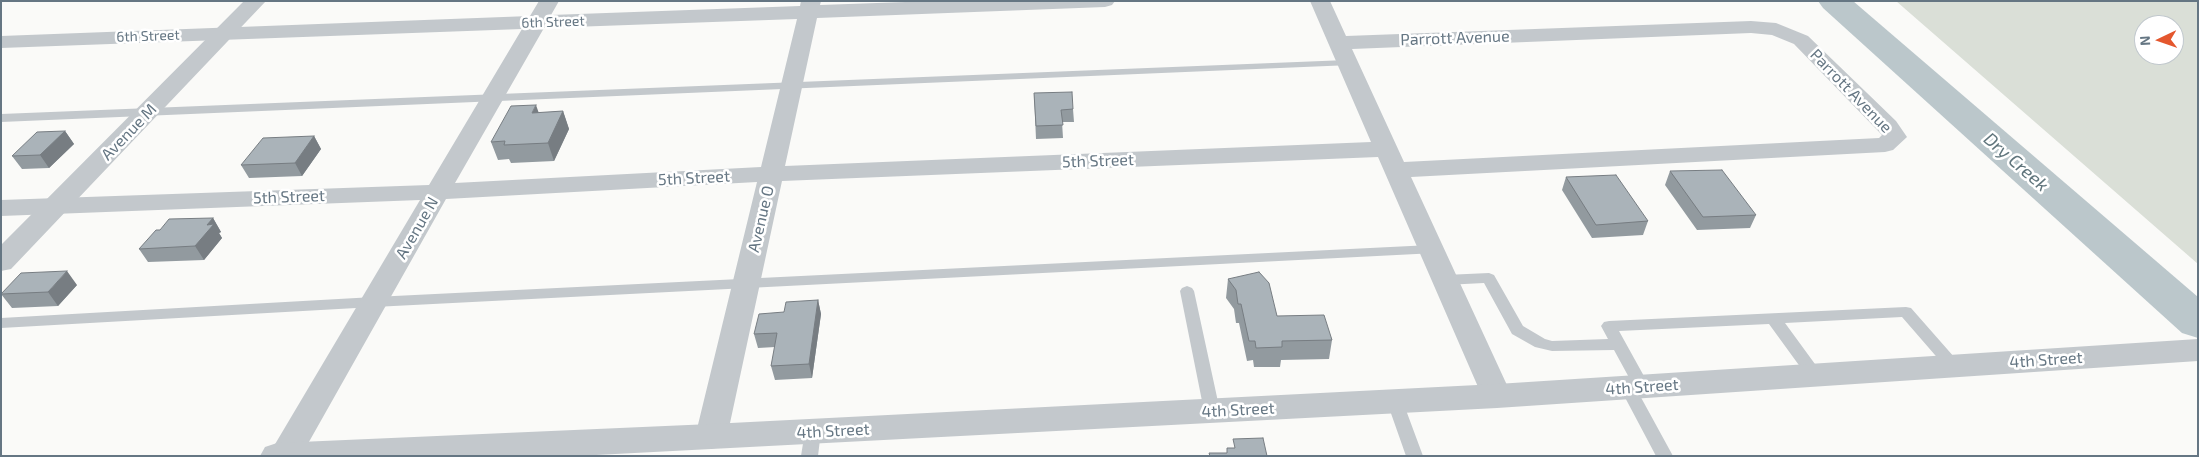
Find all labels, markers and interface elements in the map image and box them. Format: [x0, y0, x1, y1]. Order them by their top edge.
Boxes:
street label: 6th Street [521, 12, 585, 32]
north arrow [2134, 15, 2184, 65]
street label: 6th Street [116, 26, 180, 46]
street label: Parrott Avenue [1400, 26, 1510, 50]
text: N [2136, 35, 2153, 46]
street label: Parrott Avenue [1806, 45, 1896, 137]
street label: Avenue M [97, 100, 161, 164]
water label: Dry Creek [1979, 128, 2053, 196]
street label: 5th Street [1062, 150, 1134, 172]
street label: 5th Street [658, 167, 730, 189]
street label: Avenue O [744, 184, 778, 254]
street label: 5th Street [253, 186, 325, 208]
street label: Avenue N [392, 194, 442, 262]
street label: 4th Street [2009, 348, 2083, 372]
street label: 4th Street [1605, 375, 1679, 399]
street label: 4th Street [1201, 398, 1275, 422]
street label: 4th Street [796, 419, 870, 443]

